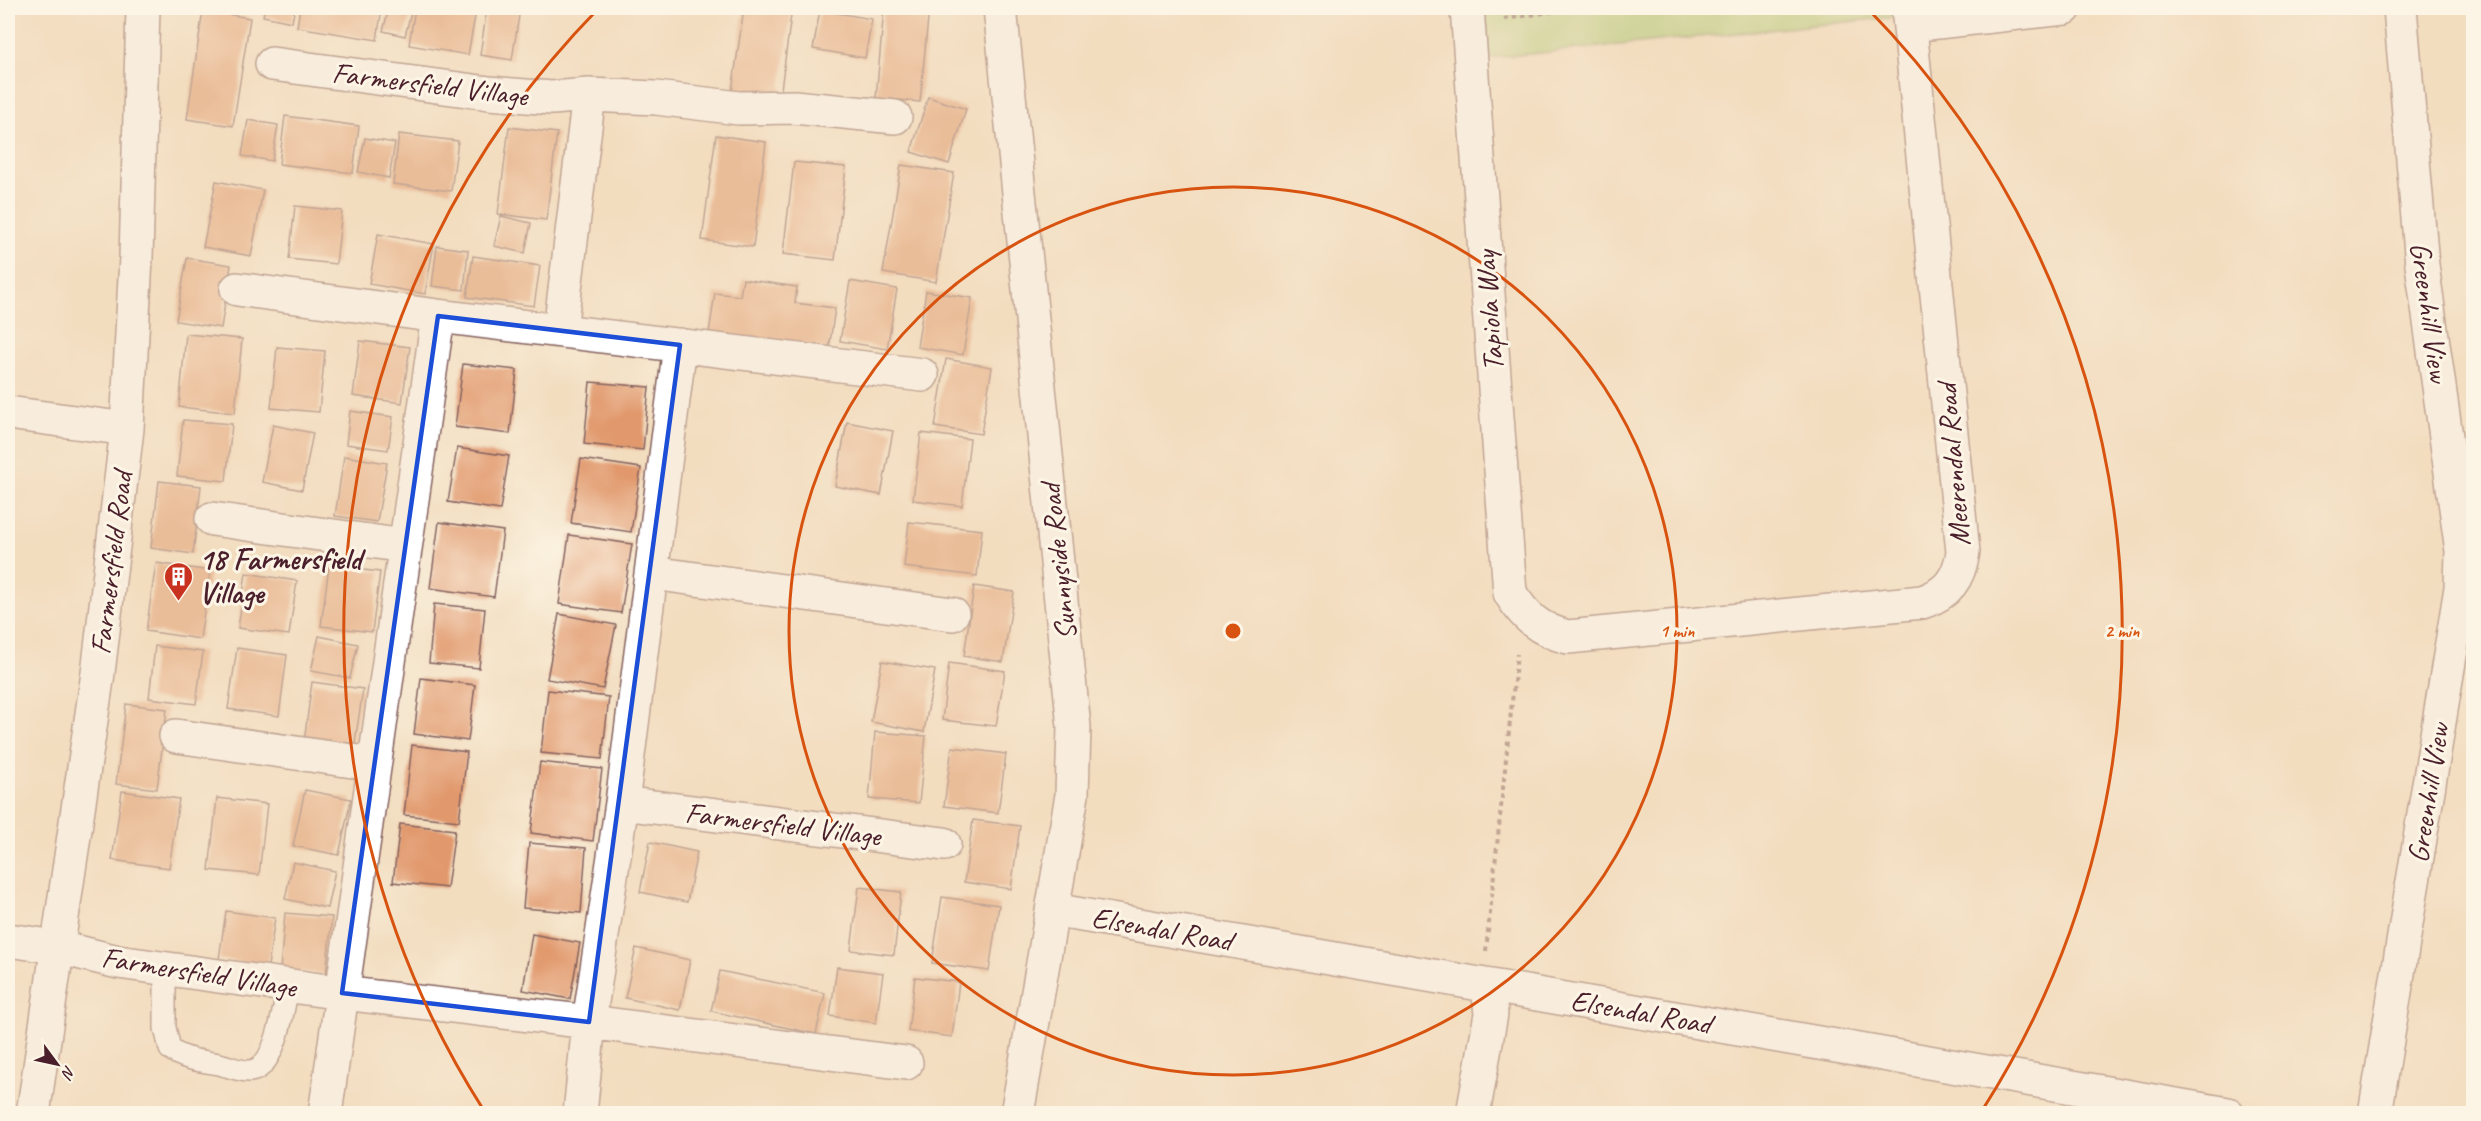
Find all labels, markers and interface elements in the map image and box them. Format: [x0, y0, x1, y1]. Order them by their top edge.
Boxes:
street label: Farmersfield Village [330, 53, 532, 115]
street label: Greenhill View [2401, 240, 2459, 387]
street label: Tapiola Way [1466, 247, 1512, 373]
street label: Meerendal Road [1927, 378, 1979, 548]
street label: Farmersfield Road [81, 465, 142, 656]
street label: Sunnyside Road [1030, 478, 1085, 642]
place label: 18 Farmersfield Village [199, 540, 366, 612]
building icon: 18 Farmersfield Village [162, 560, 194, 602]
text: 1 min [1660, 620, 1695, 642]
text: 2 min [2105, 620, 2140, 642]
centre of rings [1223, 621, 1243, 641]
street label: Greenhill View [2398, 718, 2458, 865]
street label: Farmersfield Village [683, 793, 885, 855]
street label: Elsendal Road [1089, 898, 1239, 961]
street label: Farmersfield Village [99, 938, 301, 1006]
street label: Elsendal Road [1568, 981, 1718, 1044]
north arrow [27, 1034, 87, 1094]
text: N [56, 1062, 80, 1084]

